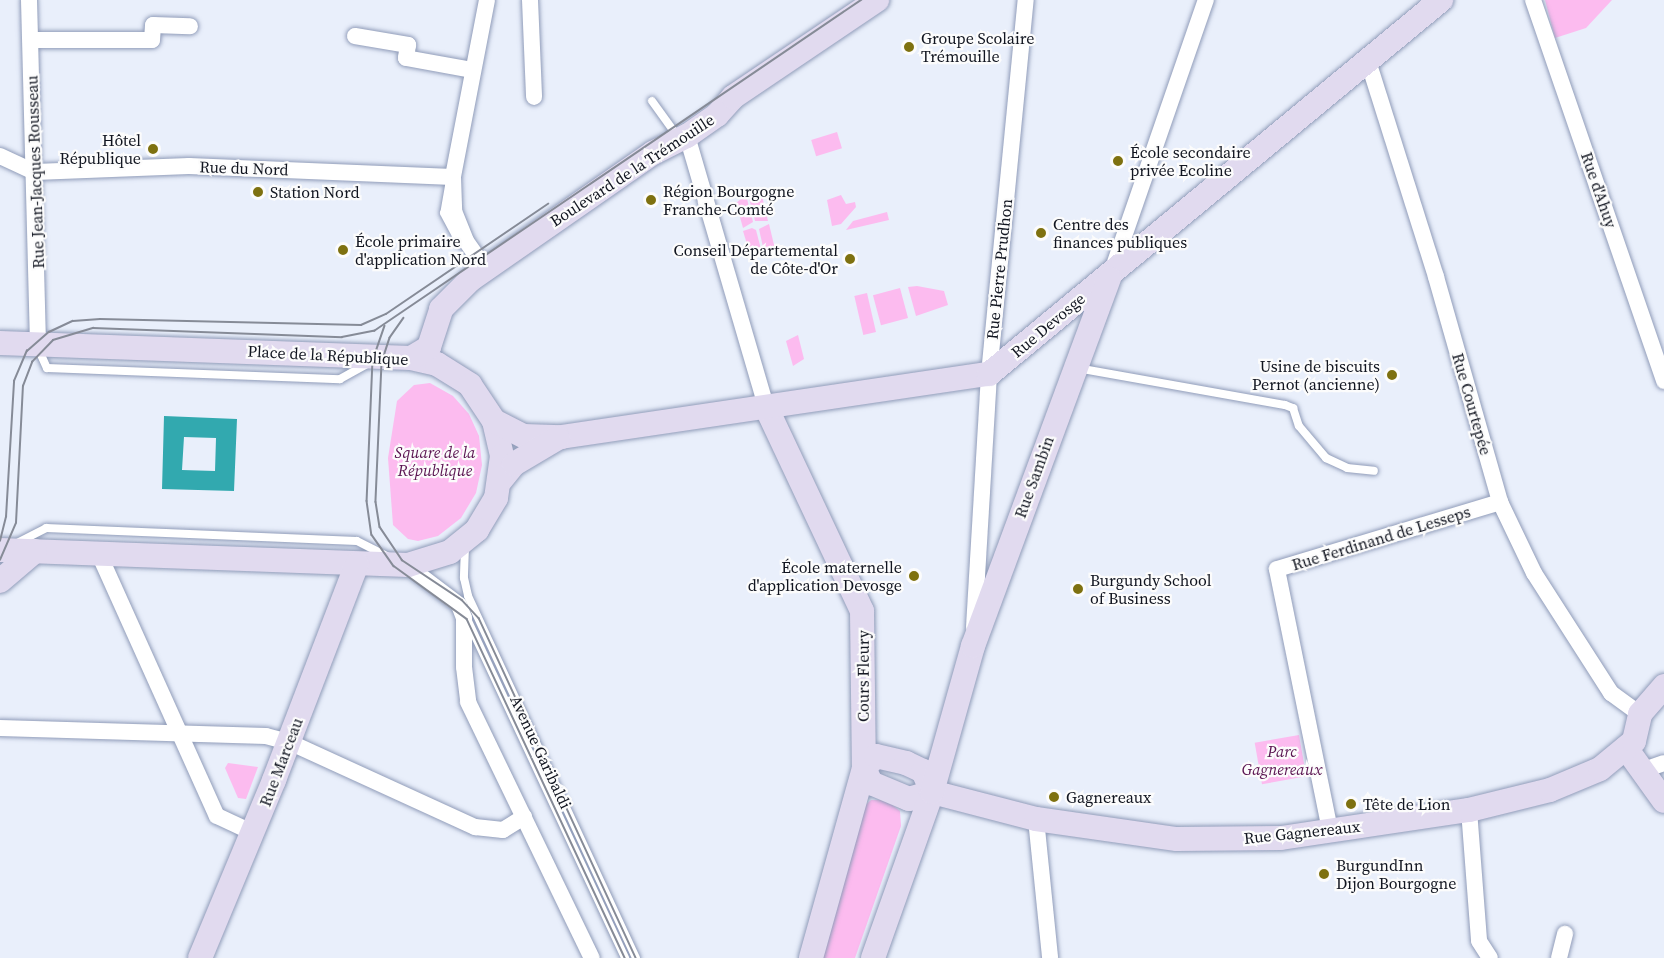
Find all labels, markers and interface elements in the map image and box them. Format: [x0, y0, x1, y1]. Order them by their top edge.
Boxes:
place label: Groupe Scolaire Trémouille [921, 28, 1034, 66]
marker: Groupe Scolaire Trémouille [902, 40, 916, 54]
street label: Rue Jean-Jacques Rousseau [22, 75, 48, 269]
street label: Boulevard de la Trémouille [546, 110, 718, 230]
place label: Hôtel République [59, 130, 141, 168]
marker: Hôtel République [146, 142, 160, 156]
place label: École secondaire privée Ecoline [1130, 142, 1251, 180]
street label: Rue d'Ahuy [1577, 150, 1621, 230]
marker: École secondaire privée Ecoline [1111, 154, 1125, 168]
street label: Rue du Nord [199, 157, 289, 179]
place label: Région Bourgogne Franche-Comté [663, 181, 794, 219]
place label: Station Nord [270, 182, 360, 202]
marker: Station Nord [251, 185, 265, 199]
marker: Région Bourgogne Franche-Comté [644, 193, 658, 207]
street label: Rue Pierre Prudhon [982, 198, 1016, 340]
place label: Centre des finances publiques [1053, 214, 1187, 252]
marker: Centre des finances publiques [1034, 226, 1048, 240]
place label: École primaire d'application Nord [355, 231, 486, 269]
place label: Conseil Départemental de Côte-d'Or [674, 240, 838, 278]
marker: École primaire d'application Nord [336, 243, 350, 257]
marker: Conseil Départemental de Côte-d'Or [843, 252, 857, 266]
street label: Rue Devosge [1007, 289, 1089, 361]
street label: Place de la République [247, 341, 409, 369]
street label: Rue Courtepée [1448, 351, 1496, 457]
place label: Usine de biscuits Pernot (ancienne) [1252, 356, 1380, 394]
marker: Usine de biscuits Pernot (ancienne) [1385, 368, 1399, 382]
street label: Rue Sambin [1010, 433, 1058, 521]
park label: Square de la République [395, 442, 475, 480]
street label: Rue Ferdinand de Lesseps [1289, 502, 1473, 574]
place label: École maternelle d'application Devosge [748, 557, 902, 595]
marker: École maternelle d'application Devosge [907, 569, 921, 583]
place label: Burgundy School of Business [1090, 570, 1211, 608]
marker: Burgundy School of Business [1071, 582, 1085, 596]
street label: Cours Fleury [853, 630, 873, 722]
street label: Avenue Garibaldi [506, 692, 576, 812]
street label: Rue Marceau [255, 715, 307, 809]
park label: Parc Gagnereaux [1242, 741, 1322, 779]
place label: Gagnereaux [1066, 787, 1152, 807]
marker: Gagnereaux [1047, 790, 1061, 804]
place label: Tête de Lion [1363, 794, 1451, 814]
marker: Tête de Lion [1344, 797, 1358, 811]
street label: Rue Gagnereaux [1243, 816, 1361, 848]
place label: BurgundInn Dijon Bourgogne [1336, 855, 1456, 893]
marker: BurgundInn Dijon Bourgogne [1317, 867, 1331, 881]

